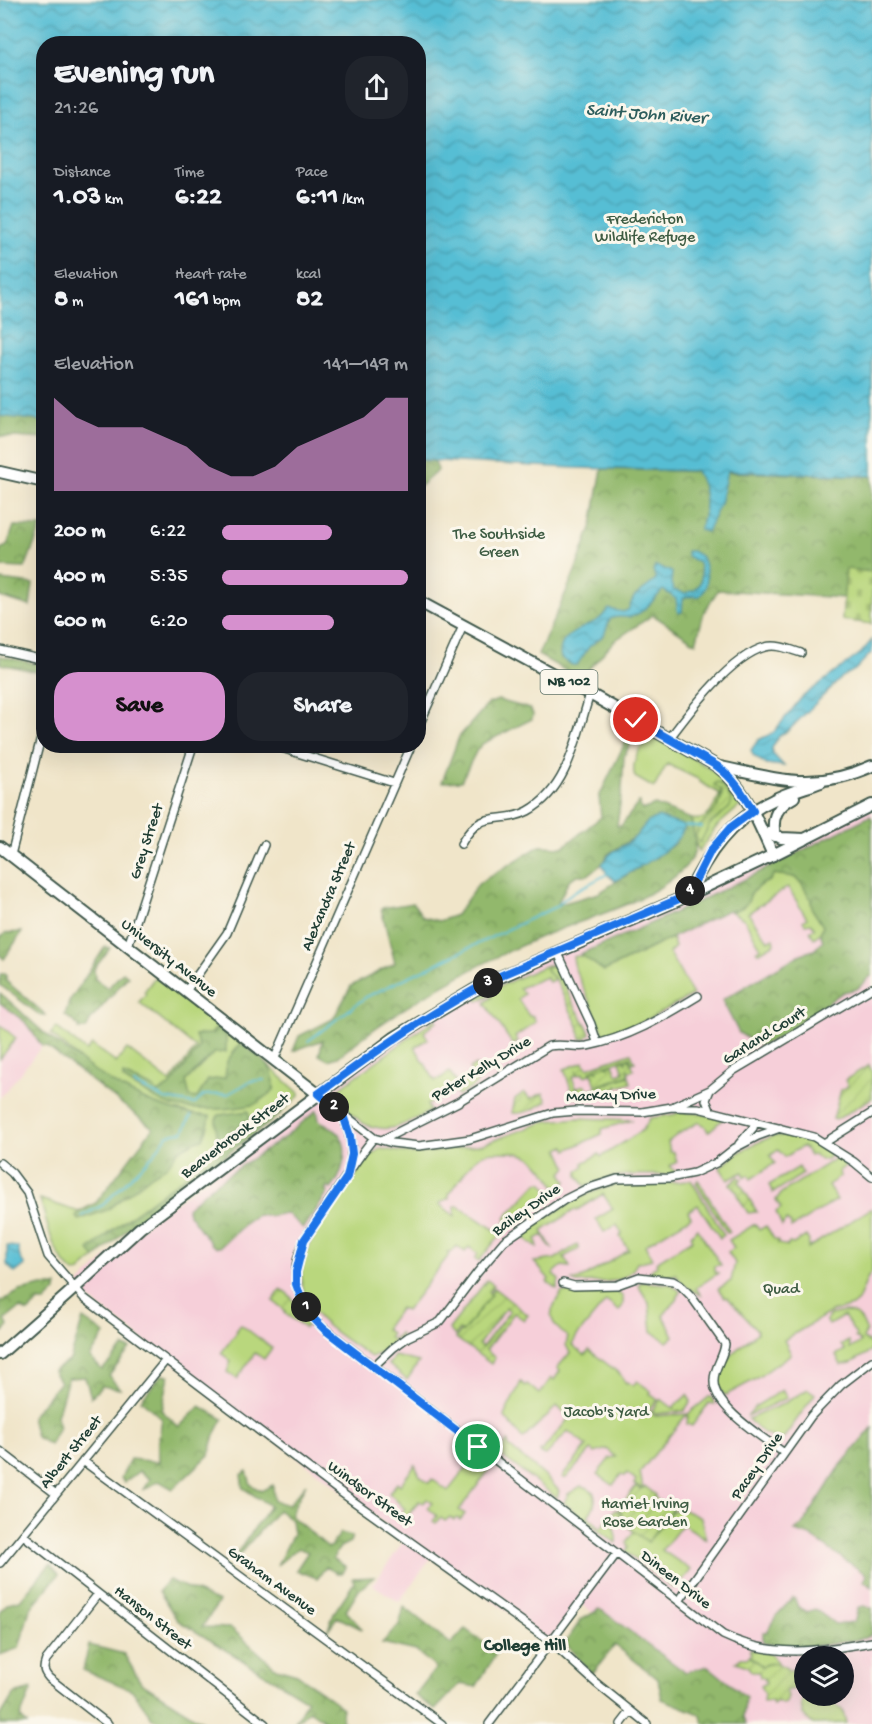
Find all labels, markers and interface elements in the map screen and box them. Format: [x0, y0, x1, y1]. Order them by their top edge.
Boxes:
text: Evening run [54, 56, 214, 94]
button: share [345, 56, 408, 119]
text: 21:26 [54, 98, 98, 121]
water label: Saint John River [585, 100, 711, 130]
text: Distance [54, 164, 111, 183]
text: Time [175, 164, 204, 183]
text: Pace [296, 164, 327, 183]
text: 1.03 [54, 183, 101, 214]
text: 6:22 [175, 183, 222, 214]
text: 6:11 [296, 183, 338, 214]
text: km [101, 191, 123, 210]
text: /km [338, 191, 364, 210]
park label: Fredericton Wildlife Refuge [595, 211, 696, 248]
text: Elevation [54, 266, 118, 285]
text: Heart rate [175, 266, 247, 285]
text: kcal [296, 266, 321, 285]
text: 8 [54, 285, 68, 316]
text: 161 [175, 285, 209, 316]
text: 82 [296, 285, 323, 316]
text: m [68, 293, 83, 312]
text: bpm [209, 293, 241, 312]
text: Elevation [54, 354, 134, 377]
text: 141–149 m [324, 354, 408, 377]
text: 200 m [54, 521, 105, 544]
text: 6:22 [150, 521, 186, 544]
park label: The Southside Green [452, 526, 546, 563]
text: 400 m [54, 566, 105, 589]
text: 5:35 [150, 566, 188, 589]
text: 600 m [54, 611, 106, 634]
text: 6:20 [150, 611, 188, 634]
road number: NB 102 [540, 670, 598, 694]
button: Save [54, 672, 225, 741]
button: Share [237, 672, 408, 741]
pin [610, 694, 661, 745]
icon: check [619, 703, 652, 736]
street label: Grey Street [127, 800, 170, 882]
street label: Alexandra Street [298, 838, 362, 954]
pin: 4 [675, 876, 705, 906]
text: 4 [686, 881, 694, 900]
street label: University Avenue [116, 916, 221, 1003]
pin: 3 [473, 968, 503, 998]
text: 3 [484, 973, 492, 992]
street label: Garland Court [720, 1003, 811, 1070]
street label: Peter Kelly Drive [428, 1033, 536, 1107]
street label: MacKay Drive [566, 1086, 657, 1108]
street label: Beaverbrook Street [177, 1089, 295, 1184]
pin: 2 [319, 1092, 349, 1122]
text: 2 [330, 1097, 338, 1116]
street label: Bailey Drive [488, 1180, 565, 1242]
park label: Quad [763, 1281, 801, 1300]
pin: 1 [291, 1292, 321, 1322]
text: 1 [303, 1297, 309, 1316]
park label: Jacob's Yard [564, 1404, 650, 1423]
street label: Albert Street [37, 1412, 108, 1493]
pin [452, 1421, 503, 1472]
street label: Pacey Drive [727, 1429, 789, 1505]
icon: arrive [461, 1430, 494, 1463]
street label: Windsor Street [323, 1458, 416, 1533]
park label: Harriet Irving Rose Garden [601, 1496, 689, 1533]
street label: Graham Avenue [223, 1543, 320, 1621]
street label: Dineen Drive [635, 1547, 715, 1615]
street label: Hanson Street [109, 1583, 196, 1656]
district label: College Hill [483, 1636, 566, 1657]
map controls [794, 1646, 854, 1706]
button: layers [794, 1646, 854, 1706]

